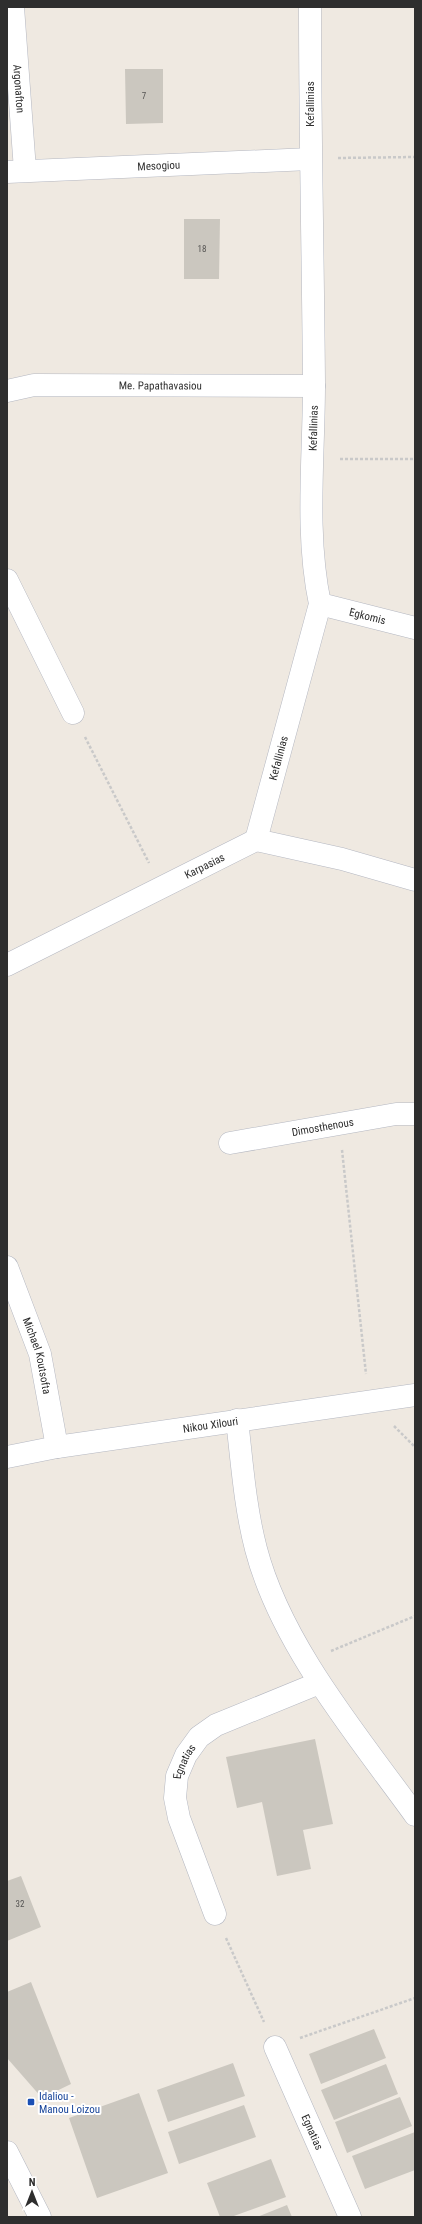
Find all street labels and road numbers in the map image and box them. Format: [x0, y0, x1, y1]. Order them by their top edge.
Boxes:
street label: Argonafton [10, 64, 27, 114]
street label: Kefallinias [304, 81, 317, 127]
street label: Mesogiou [137, 159, 181, 173]
street label: Me. Papathavasiou [119, 379, 202, 393]
street label: Kefallinias [306, 405, 321, 451]
street label: Egkomis [348, 606, 387, 627]
street label: Kefallinias [266, 734, 291, 782]
street label: Karpasias [182, 851, 227, 882]
street label: Dimosthenous [291, 1116, 355, 1139]
street label: Michael Koutsofta [20, 1316, 53, 1395]
street label: Nikou Xilouri [182, 1415, 239, 1436]
street label: Egnatias [171, 1742, 199, 1779]
street label: Egnatias [299, 2112, 326, 2152]

